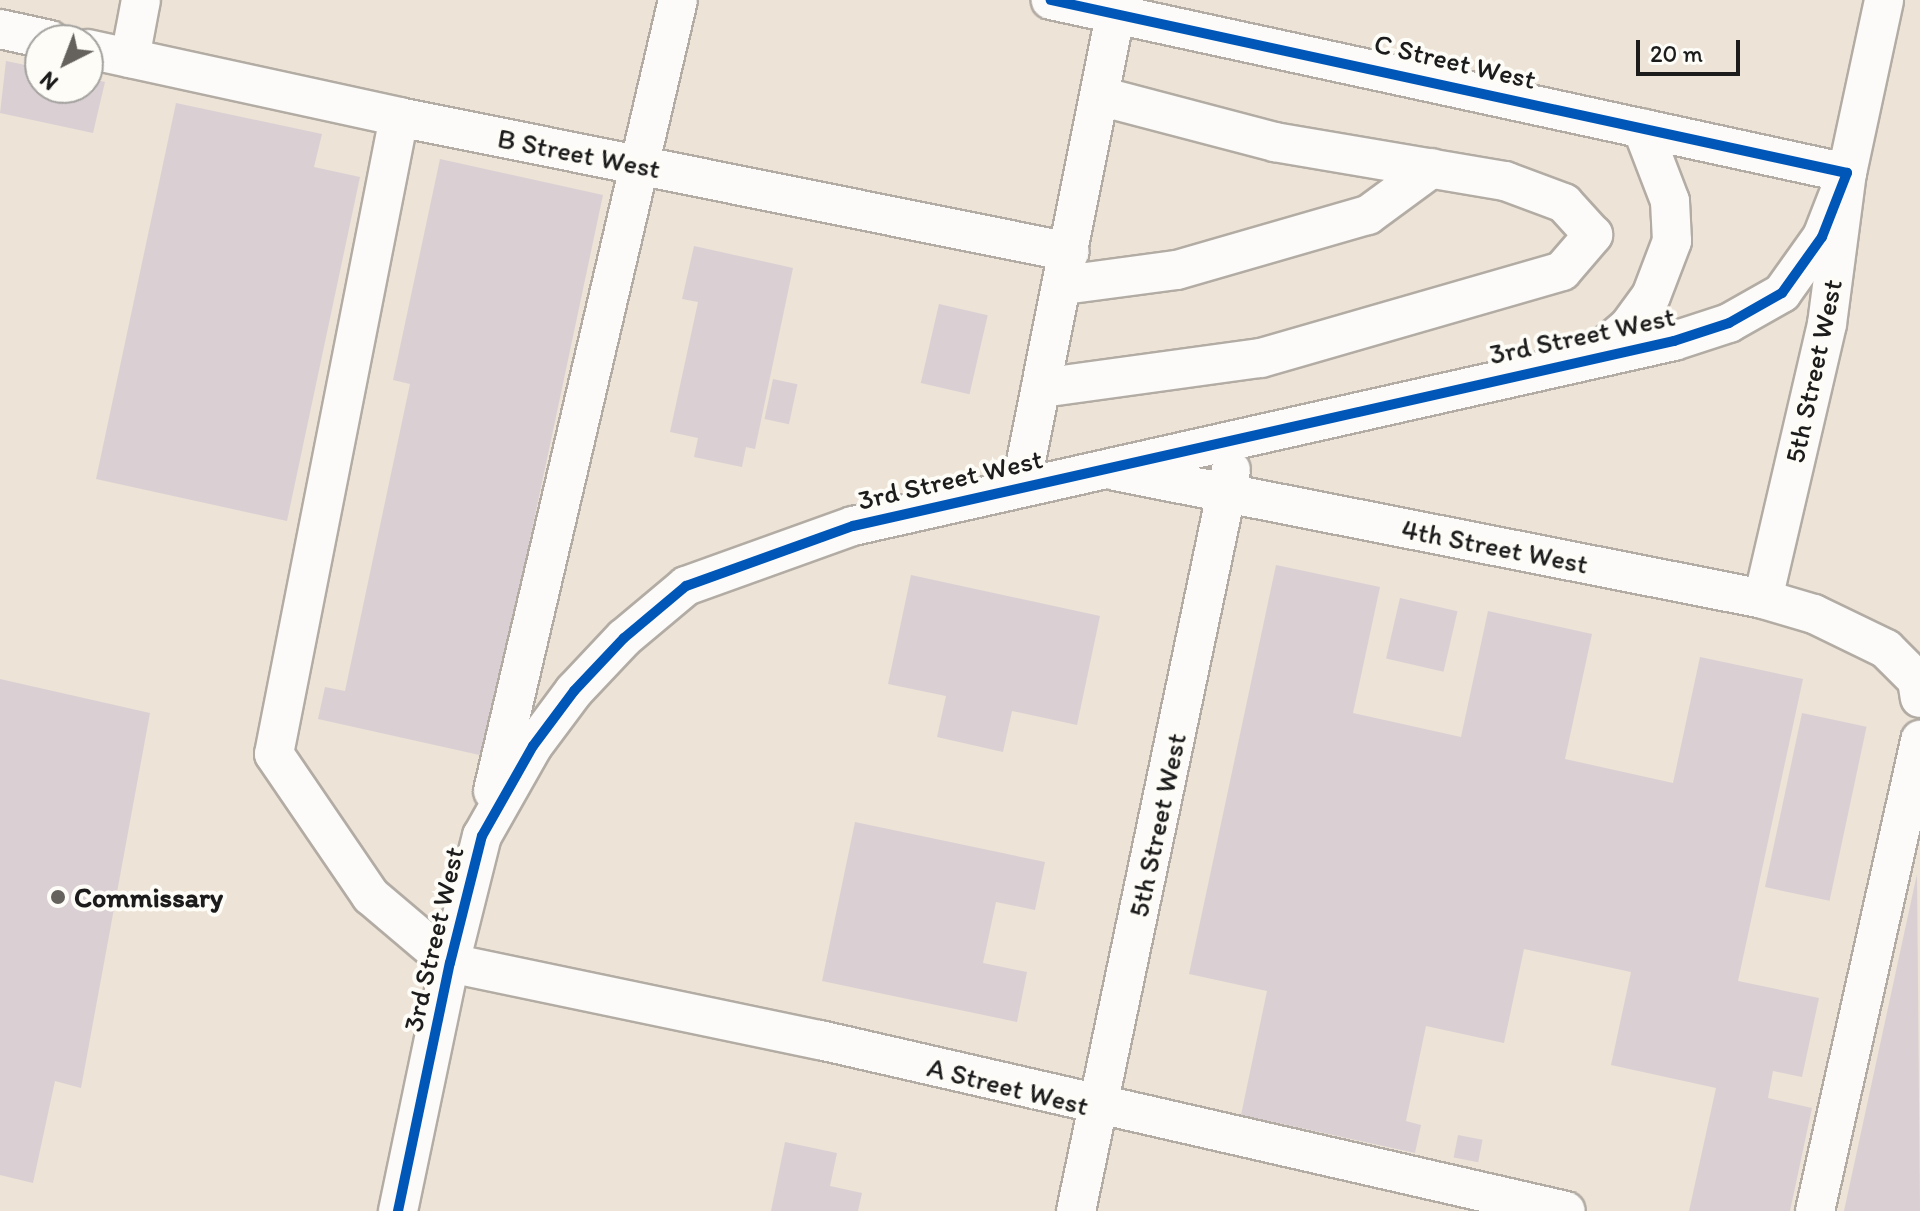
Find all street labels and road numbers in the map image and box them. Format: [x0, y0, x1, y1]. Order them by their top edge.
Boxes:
street label: C Street West [1371, 26, 1539, 96]
street label: B Street West [495, 121, 663, 185]
street label: 5th Street West [1777, 277, 1849, 465]
street label: 3rd Street West [1487, 299, 1677, 371]
street label: 3rd Street West [855, 442, 1045, 516]
street label: 4th Street West [1400, 512, 1590, 580]
street label: 5th Street West [1121, 731, 1193, 919]
street label: 3rd Street West [396, 844, 470, 1034]
street label: A Street West [924, 1050, 1092, 1122]

